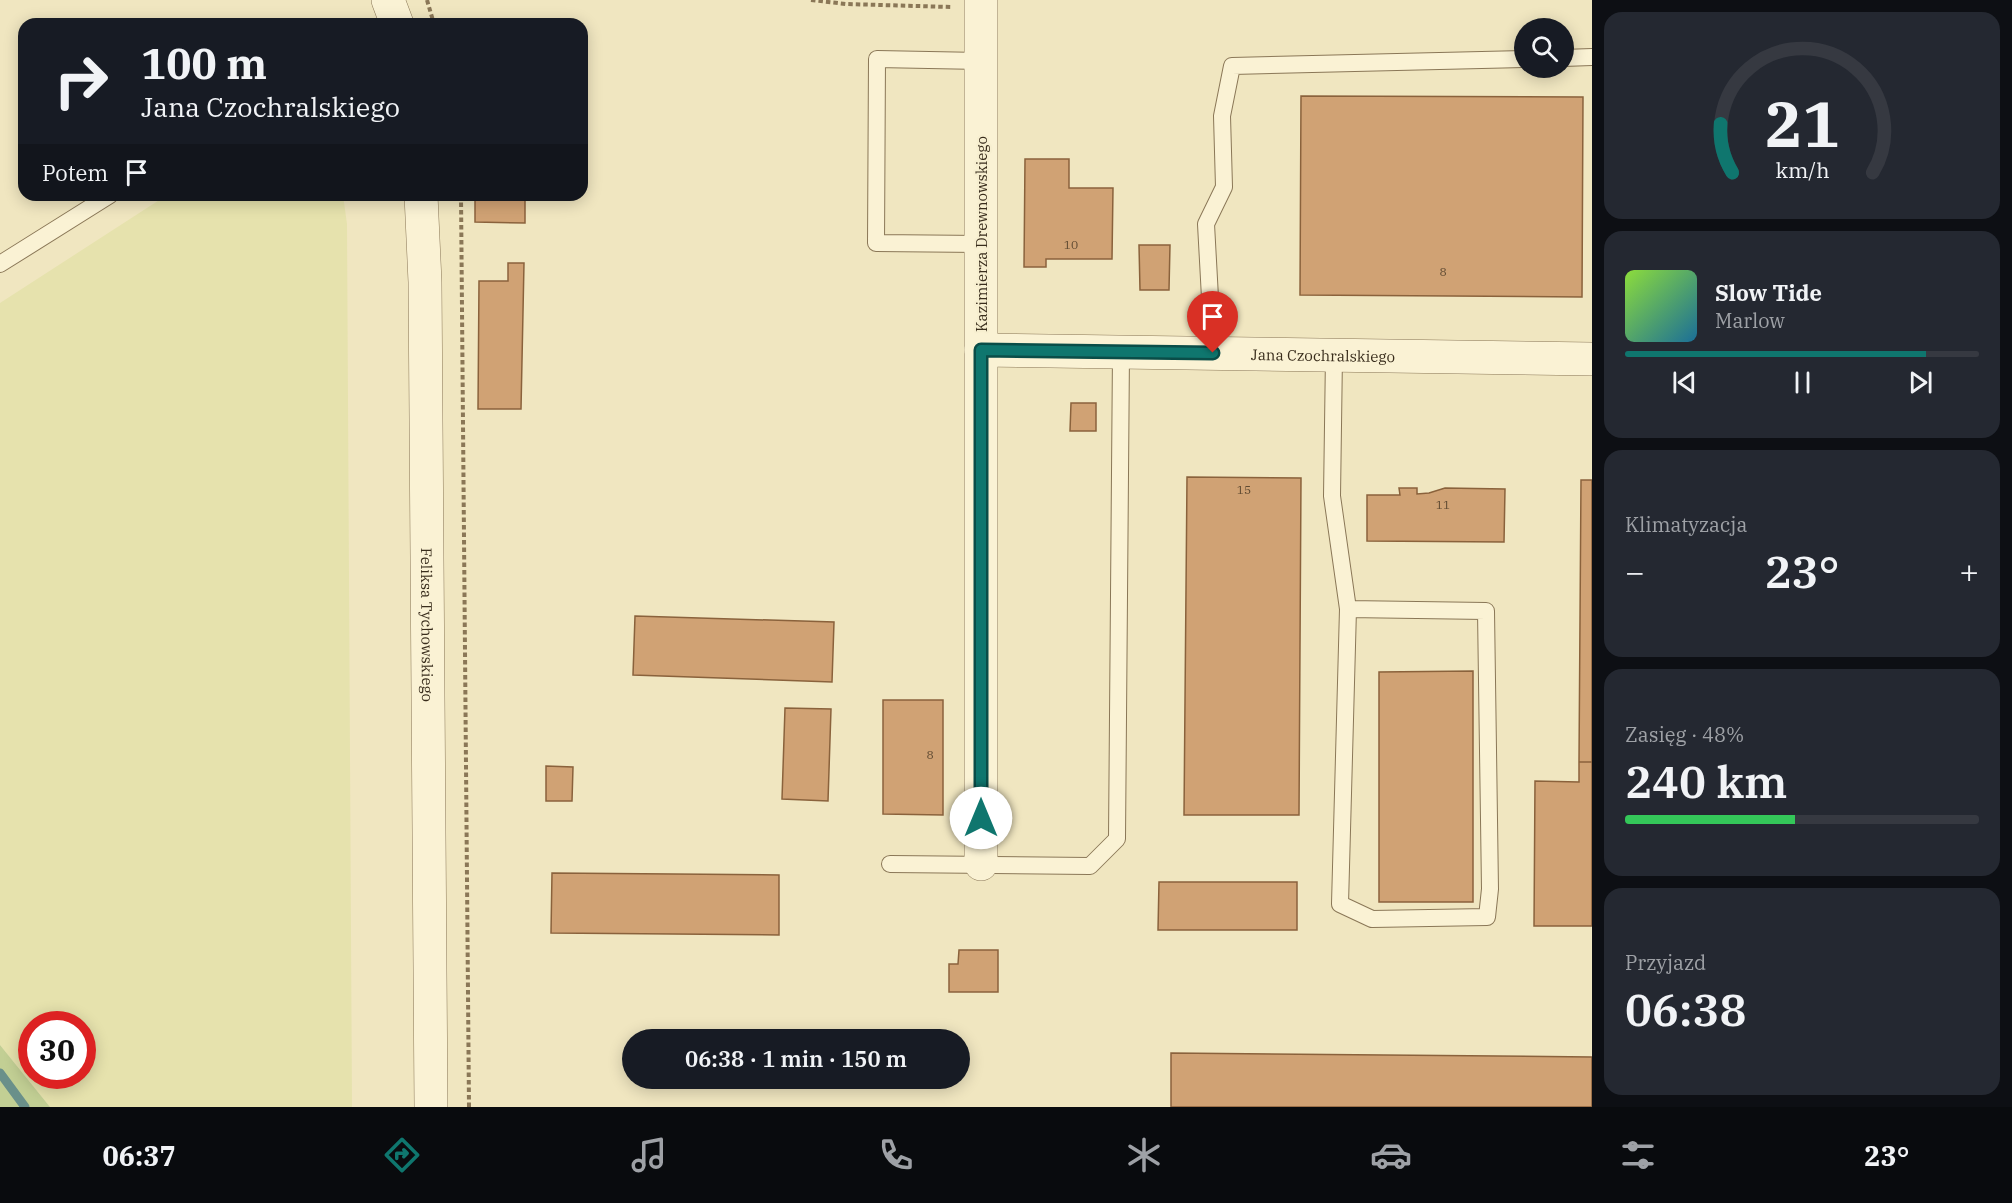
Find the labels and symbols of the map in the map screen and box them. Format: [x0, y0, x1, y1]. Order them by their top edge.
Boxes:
street label: Kazimierza Drewnowskiego [972, 136, 991, 332]
house number: 10 [1064, 237, 1078, 252]
house number: 8 [1439, 264, 1447, 279]
pin [1187, 291, 1238, 353]
street label: Jana Czochralskiego [1251, 344, 1395, 366]
house number: 15 [1237, 482, 1251, 497]
house number: 11 [1436, 497, 1450, 512]
street label: Feliksa Tychowskiego [417, 548, 438, 702]
house number: 8 [926, 747, 934, 762]
position arrow [949, 786, 1013, 850]
speed limit sign: 30 [18, 1011, 96, 1089]

